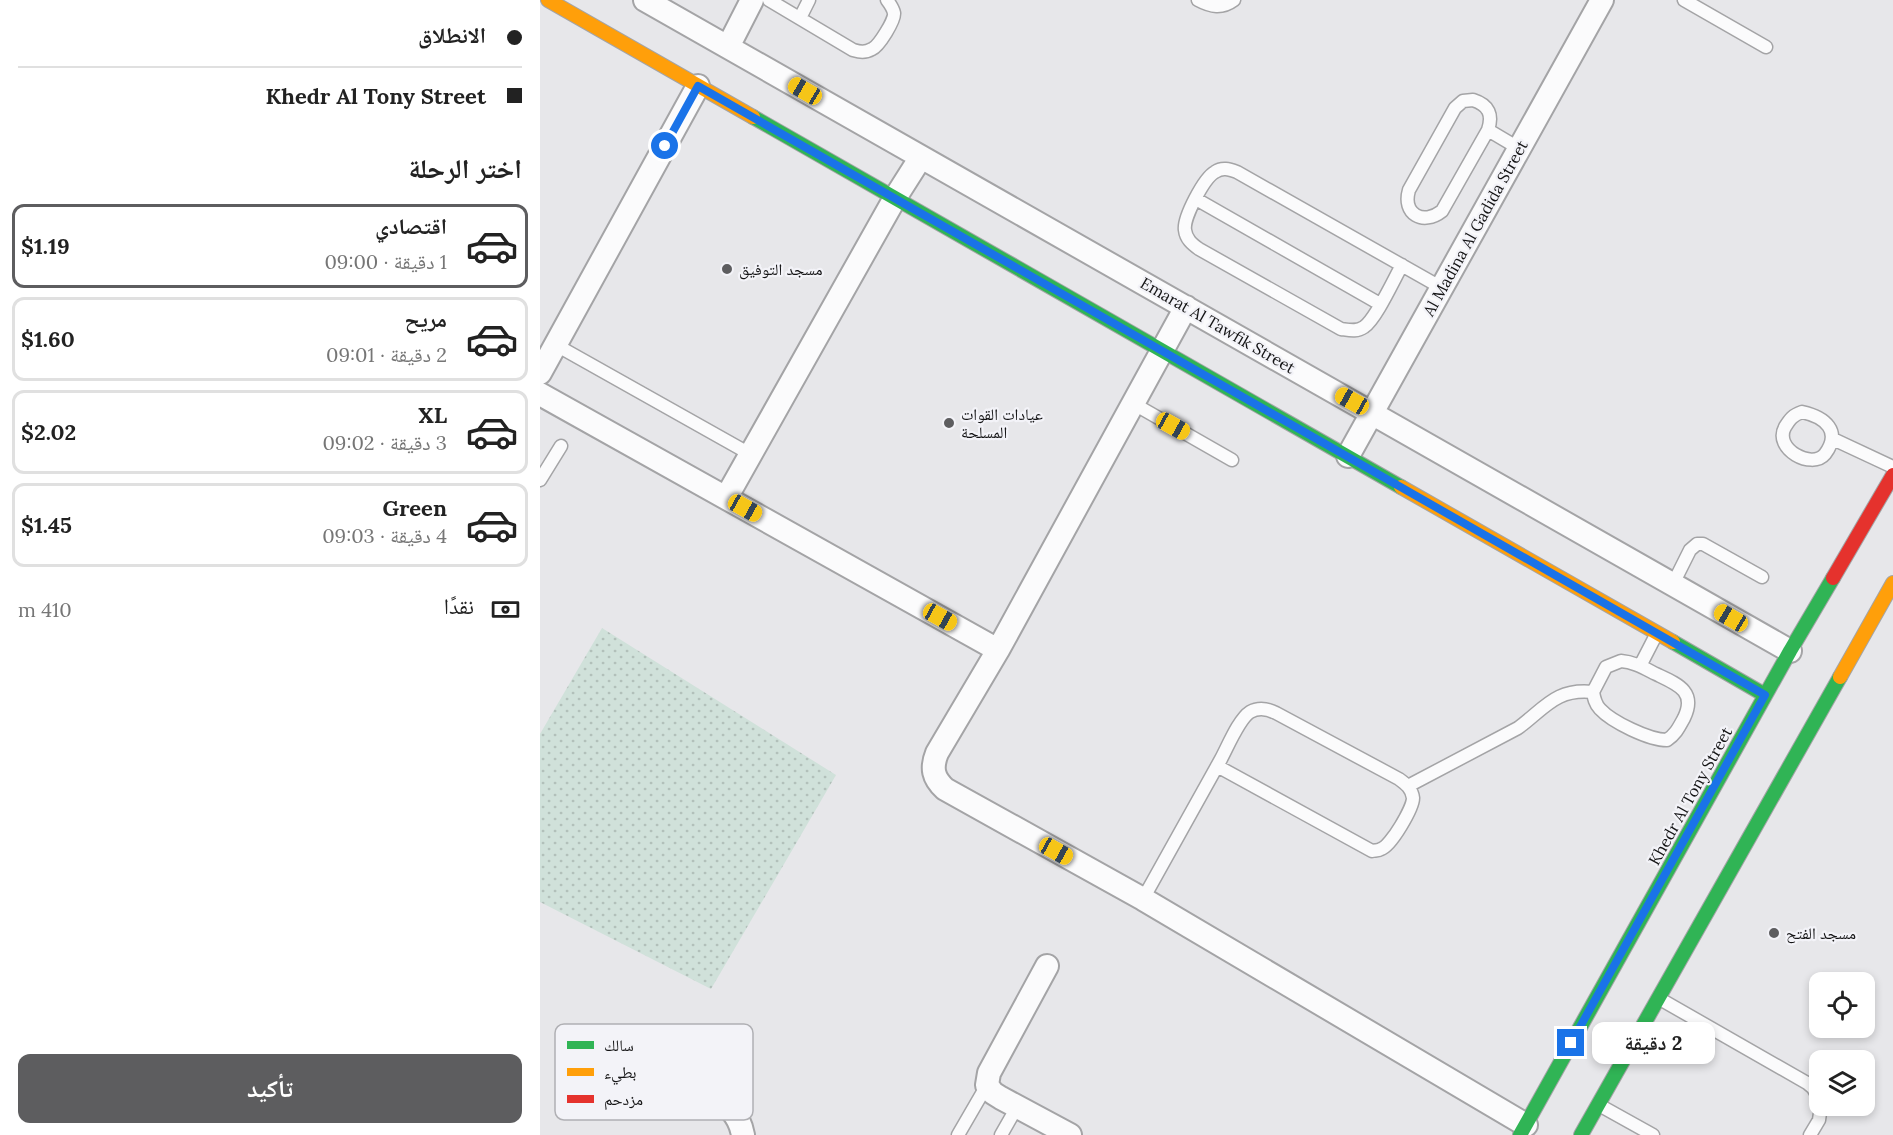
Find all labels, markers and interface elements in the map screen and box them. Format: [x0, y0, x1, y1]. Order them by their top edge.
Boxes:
text: الانطلاق [418, 21, 486, 49]
car [785, 74, 825, 108]
text: Khedr Al Tony Street [266, 82, 486, 110]
route start [651, 132, 678, 159]
street label: Al Madina Al Gadida Street [1418, 136, 1532, 320]
text: اختر الرحلة [408, 151, 522, 185]
text: اقتصادي [375, 212, 447, 240]
icon: car [465, 219, 519, 273]
text: $1.19 [21, 232, 70, 260]
text: 1 دقيقة · 09:00 [324, 249, 447, 274]
place label: مسجد التوفيق [739, 259, 823, 280]
marker: مسجد التوفيق [720, 262, 734, 276]
street label: Emarat Al Tawfik Street [1137, 273, 1300, 378]
text: مريح [404, 305, 447, 333]
icon: car [465, 312, 519, 366]
text: $1.60 [21, 325, 75, 353]
text: 2 دقيقة · 09:01 [326, 342, 447, 367]
car [1332, 384, 1372, 418]
text: XL [418, 401, 447, 429]
place label: عيادات القوات المسلحة [961, 404, 1043, 442]
icon: car [465, 405, 519, 459]
car [1153, 409, 1193, 443]
marker: عيادات القوات المسلحة [942, 416, 956, 430]
text: $2.02 [21, 418, 76, 446]
text: 3 دقيقة · 09:02 [322, 430, 447, 455]
car [725, 491, 765, 525]
text: Green [382, 494, 447, 522]
icon: car [465, 498, 519, 552]
text: $1.45 [21, 511, 72, 539]
text: 4 دقيقة · 09:03 [322, 523, 447, 548]
text: نقدًا [444, 592, 474, 620]
icon: cash [489, 593, 522, 626]
text: 410 m [18, 597, 72, 622]
car [920, 600, 960, 634]
car [1711, 601, 1751, 635]
street label: Khedr Al Tony Street [1644, 723, 1737, 869]
car [1036, 834, 1076, 868]
place label: مسجد الفتح [1786, 923, 1856, 944]
marker: مسجد الفتح [1767, 926, 1781, 940]
map controls [1809, 972, 1875, 1116]
button: locate [1809, 972, 1875, 1038]
callout: 2 دقيقة [1592, 1022, 1715, 1064]
legend [555, 1024, 753, 1120]
route end [1557, 1029, 1584, 1056]
text: 2 دقيقة [1625, 1030, 1682, 1055]
text: سالك [604, 1035, 634, 1055]
button: layers [1809, 1050, 1875, 1116]
button: تأكيد [18, 1054, 522, 1123]
text: بطيء [604, 1062, 636, 1085]
text: مزدحم [604, 1089, 643, 1110]

